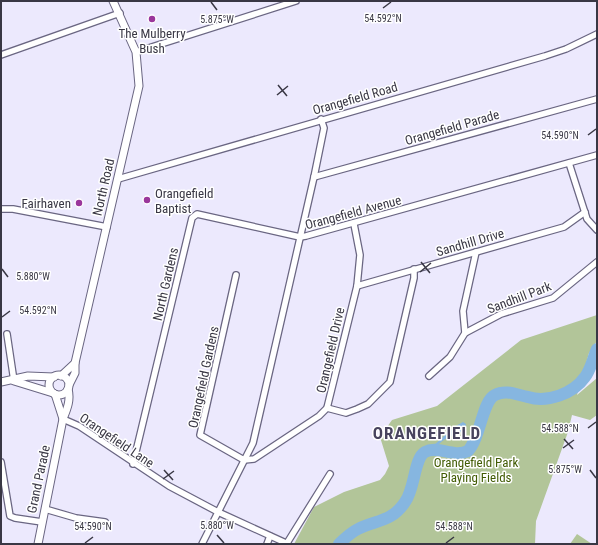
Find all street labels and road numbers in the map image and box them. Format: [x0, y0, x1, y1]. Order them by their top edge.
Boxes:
street label: Orangefield Road [311, 79, 399, 118]
street label: Orangefield Parade [403, 107, 501, 148]
street label: North Road [90, 157, 117, 217]
street label: Orangefield Avenue [303, 192, 403, 233]
street label: Sandhill Drive [434, 226, 506, 259]
street label: North Gardens [150, 246, 181, 322]
street label: Sandhill Park [485, 278, 553, 316]
street label: Orangefield Drive [313, 306, 348, 394]
street label: Orangefield Gardens [185, 325, 222, 430]
street label: Orangefield Lane [77, 410, 157, 471]
street label: Grand Parade [24, 444, 53, 515]

